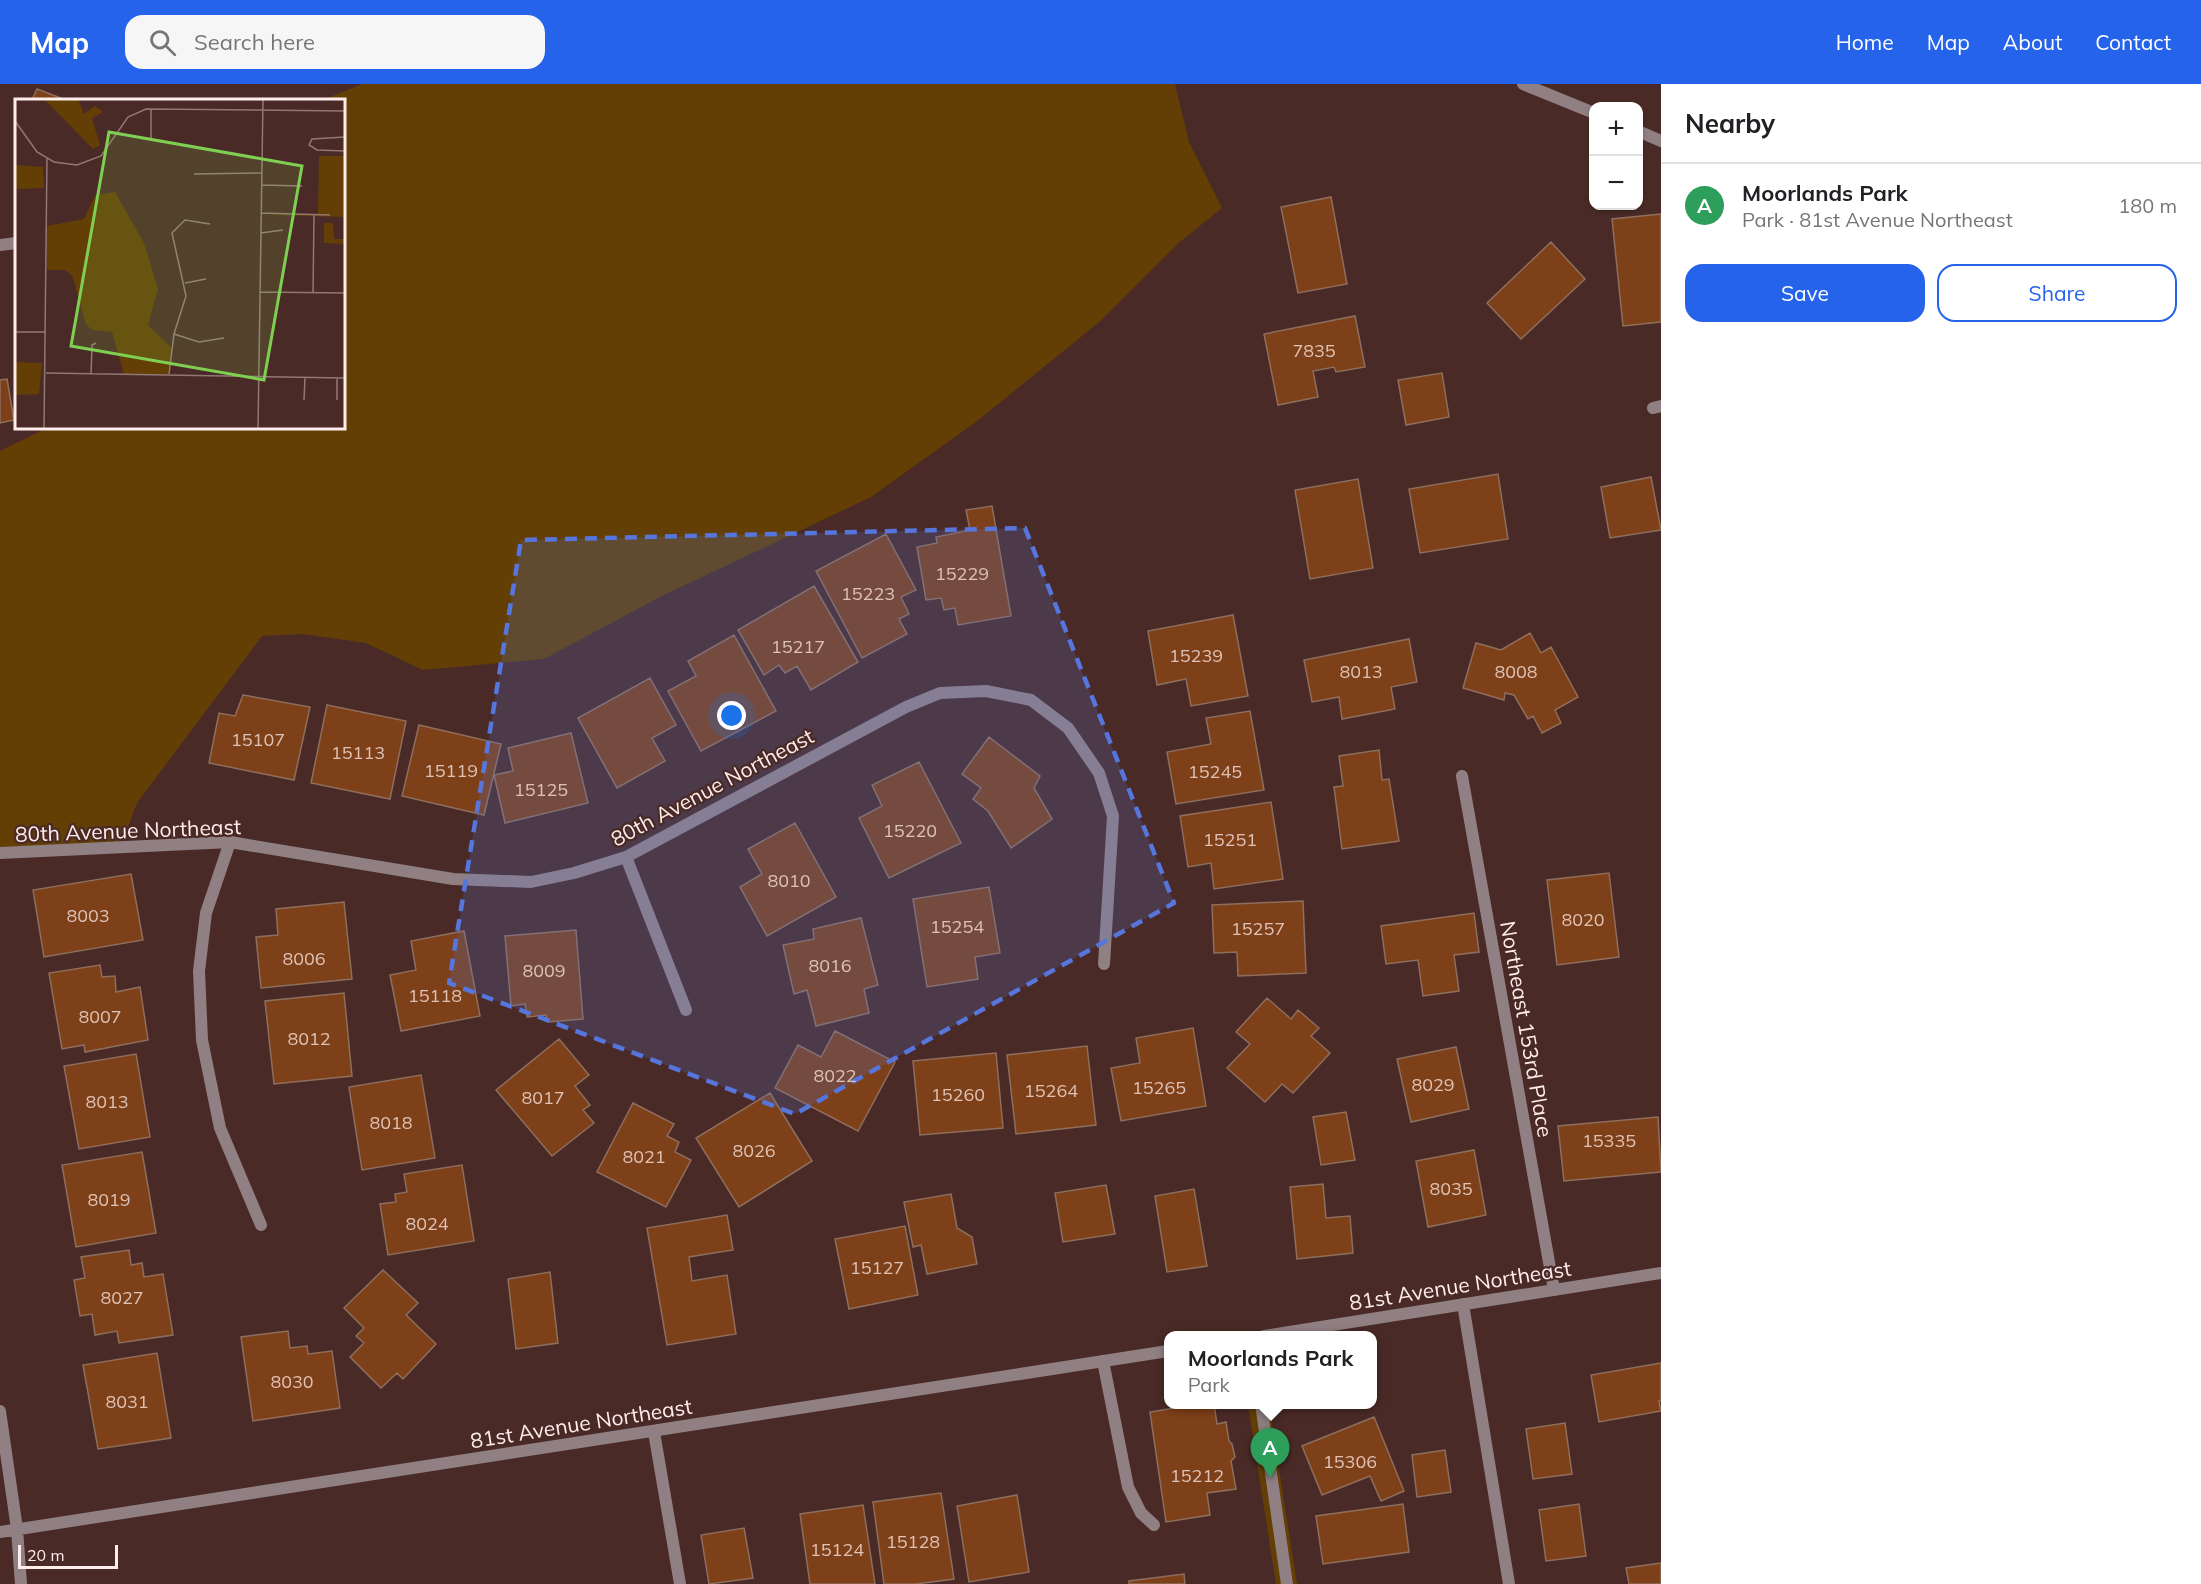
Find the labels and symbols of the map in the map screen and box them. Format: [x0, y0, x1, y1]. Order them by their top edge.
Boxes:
inset map [15, 99, 345, 429]
house number: 7835 [1292, 339, 1336, 362]
house number: 15229 [935, 562, 989, 585]
house number: 15223 [841, 582, 895, 605]
house number: 15217 [771, 635, 825, 658]
house number: 15239 [1169, 644, 1223, 667]
house number: 8013 [1339, 660, 1383, 683]
house number: 8008 [1494, 660, 1538, 683]
your location [717, 701, 746, 730]
street label: 80th Avenue Northeast [606, 722, 818, 852]
house number: 15107 [231, 728, 285, 751]
house number: 15113 [331, 741, 385, 764]
house number: 15119 [424, 759, 478, 782]
house number: 15245 [1188, 760, 1242, 783]
house number: 15125 [514, 778, 568, 801]
street label: 80th Avenue Northeast [15, 813, 241, 847]
house number: 15220 [883, 819, 937, 842]
house number: 15251 [1203, 828, 1257, 851]
house number: 8010 [767, 869, 811, 892]
house number: 8003 [66, 904, 110, 927]
house number: 8020 [1561, 908, 1605, 931]
house number: 15254 [930, 915, 984, 938]
house number: 15257 [1231, 917, 1285, 940]
street label: Northeast 153rd Place [1495, 919, 1559, 1139]
house number: 8006 [282, 947, 326, 970]
house number: 8016 [808, 954, 852, 977]
house number: 8009 [522, 959, 566, 982]
house number: 15118 [408, 984, 462, 1007]
house number: 8007 [78, 1005, 122, 1028]
house number: 8012 [287, 1027, 331, 1050]
house number: 8022 [813, 1064, 857, 1087]
house number: 8029 [1411, 1073, 1455, 1096]
house number: 15265 [1132, 1076, 1186, 1099]
house number: 15264 [1024, 1079, 1078, 1102]
house number: 15260 [931, 1083, 985, 1106]
house number: 8017 [521, 1086, 565, 1109]
house number: 8013 [85, 1090, 129, 1113]
house number: 8018 [369, 1111, 413, 1134]
house number: 15335 [1582, 1129, 1636, 1152]
house number: 8026 [732, 1139, 776, 1162]
house number: 8021 [622, 1145, 666, 1168]
house number: 8035 [1429, 1177, 1473, 1200]
house number: 8019 [87, 1188, 131, 1211]
house number: 8024 [405, 1212, 449, 1235]
street label: 81st Avenue Northeast [1347, 1255, 1573, 1315]
house number: 15127 [850, 1256, 904, 1279]
house number: 8027 [100, 1286, 144, 1309]
house number: 8030 [270, 1370, 314, 1393]
house number: 8031 [105, 1390, 149, 1413]
street label: 81st Avenue Northeast [468, 1393, 694, 1453]
pin: A [1250, 1428, 1290, 1478]
house number: 15306 [1323, 1450, 1377, 1473]
house number: 15212 [1170, 1464, 1224, 1487]
house number: 15128 [886, 1530, 940, 1553]
house number: 15124 [810, 1538, 864, 1561]
scale bar [18, 1542, 118, 1570]

